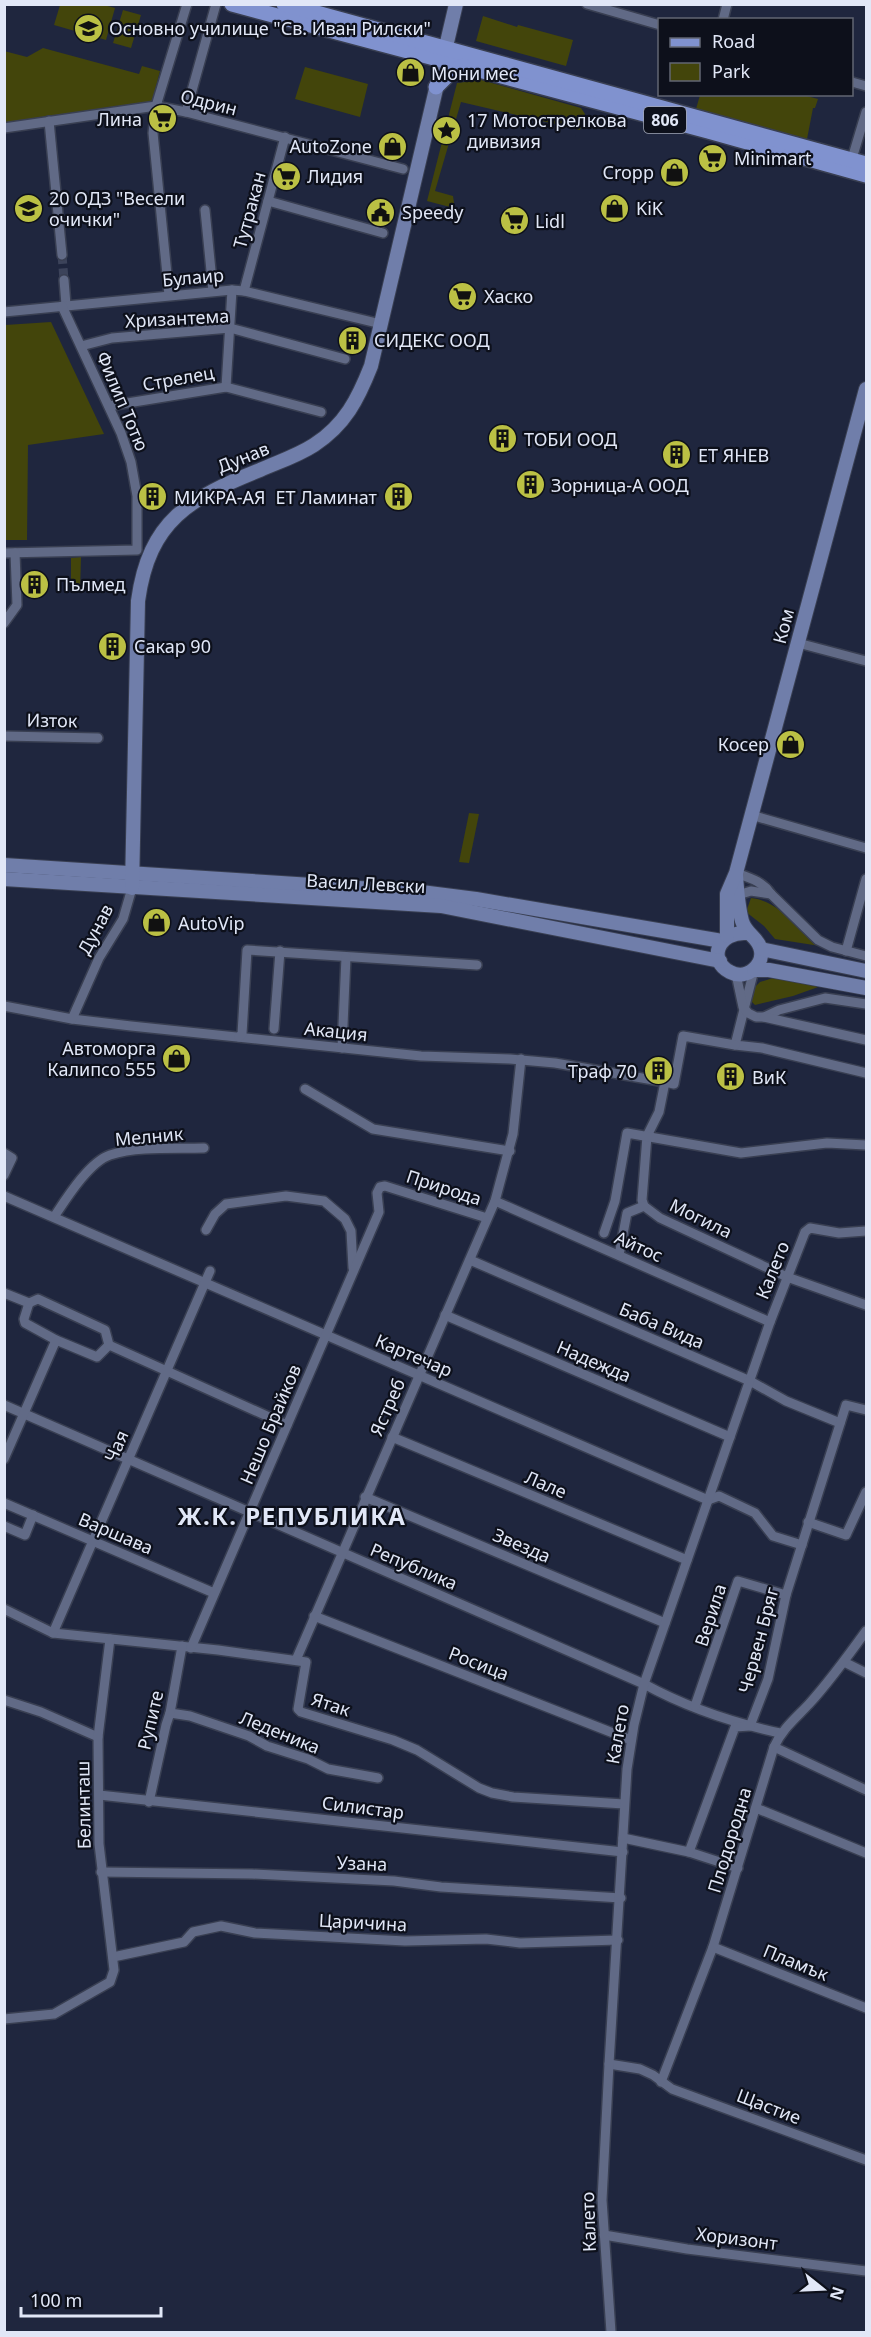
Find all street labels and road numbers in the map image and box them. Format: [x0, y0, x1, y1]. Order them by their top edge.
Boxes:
street label: Одрин [178, 83, 240, 121]
road number: 806 [644, 107, 686, 133]
street label: Тутракан [227, 169, 271, 251]
street label: Булаир [161, 262, 225, 292]
street label: Хризантема [124, 303, 230, 333]
street label: Филип Тотю [91, 348, 155, 454]
street label: Стрелец [140, 360, 216, 396]
street label: Дунав [213, 436, 273, 478]
street label: Ком [767, 606, 799, 646]
street label: Изток [26, 708, 78, 732]
street label: Васил Левски [306, 868, 426, 898]
street label: Дунав [72, 900, 118, 958]
street label: Акация [303, 1016, 369, 1046]
street label: Мелник [114, 1121, 185, 1151]
street label: Природа [403, 1164, 485, 1210]
street label: Могила [666, 1193, 736, 1243]
street label: Айтос [611, 1225, 667, 1267]
street label: Калето [750, 1238, 794, 1302]
street label: Баба Вида [616, 1296, 708, 1354]
street label: Картечар [372, 1328, 456, 1382]
street label: Надежда [553, 1335, 635, 1387]
street label: Нешо Брайков [234, 1360, 306, 1488]
street label: Ястреб [364, 1375, 410, 1439]
street label: Чая [98, 1426, 134, 1466]
street label: Лале [521, 1465, 571, 1503]
street label: Варшава [75, 1507, 157, 1559]
street label: Звезда [490, 1522, 554, 1568]
street label: Република [367, 1537, 461, 1595]
street label: Верила [689, 1581, 731, 1649]
street label: Червен Бряг [732, 1584, 784, 1696]
street label: Росица [446, 1641, 512, 1685]
street label: Ятак [309, 1686, 354, 1722]
street label: Рупите [132, 1688, 168, 1752]
street label: Калето [600, 1702, 634, 1766]
street label: Леденика [236, 1705, 324, 1759]
street label: Белинташ [70, 1761, 96, 1849]
street label: Плодородна [702, 1784, 756, 1896]
street label: Силистар [321, 1790, 406, 1824]
street label: Узана [336, 1850, 388, 1876]
street label: Царичина [318, 1908, 408, 1936]
street label: Пламък [760, 1938, 833, 1986]
street label: Щастие [734, 2083, 805, 2129]
street label: Калето [575, 2191, 601, 2253]
street label: Хоризонт [695, 2221, 780, 2255]

